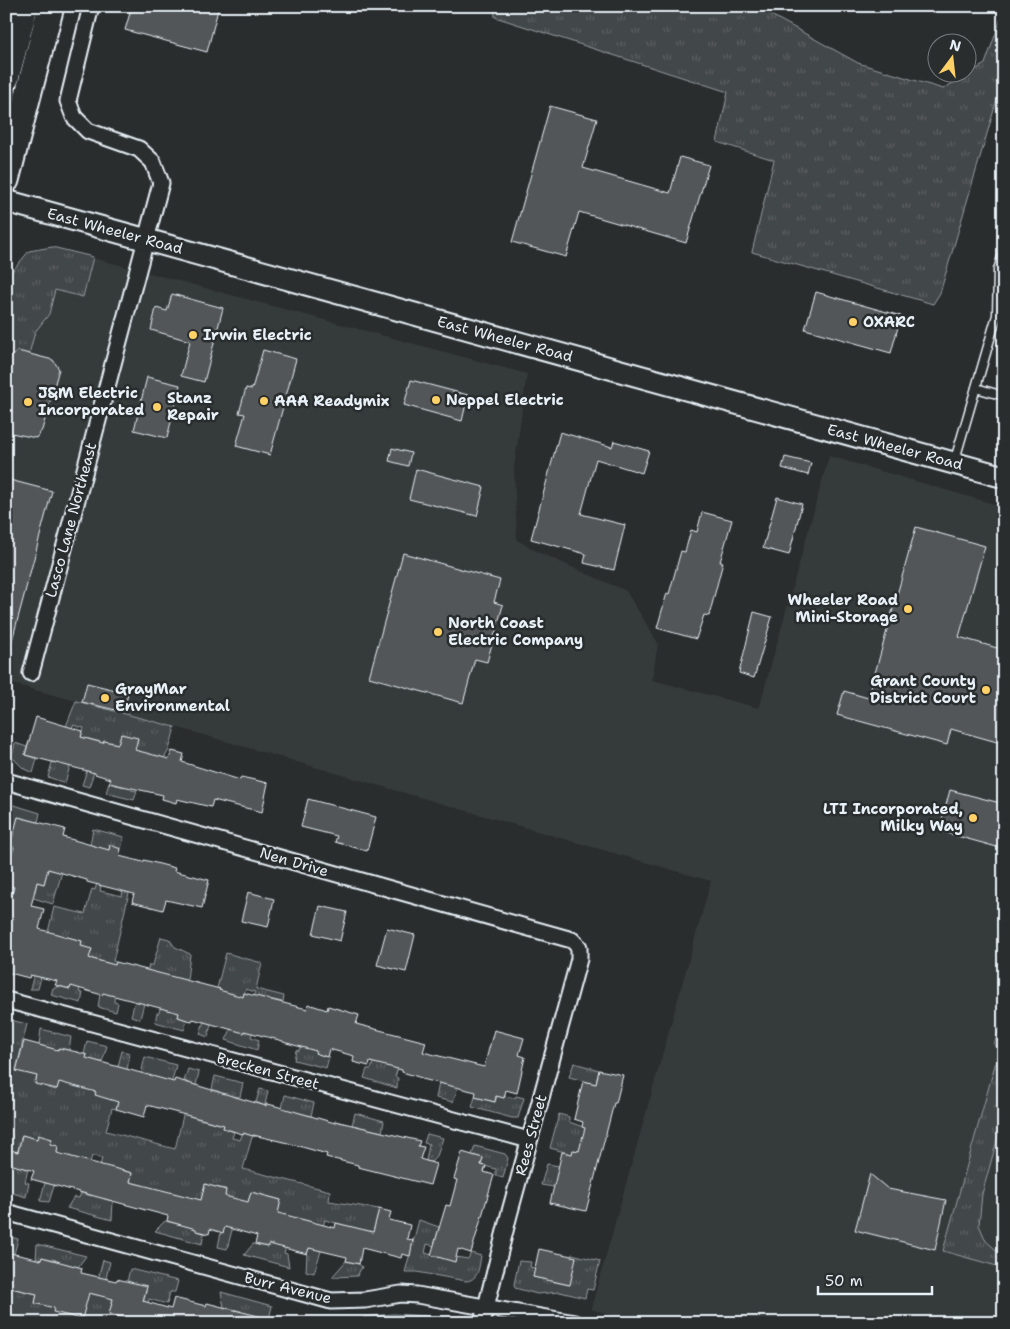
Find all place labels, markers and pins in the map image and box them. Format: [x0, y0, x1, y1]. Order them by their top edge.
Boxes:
place label: OXARC [863, 312, 915, 332]
marker: OXARC [847, 316, 859, 328]
place label: Irwin Electric [203, 325, 312, 345]
marker: Irwin Electric [187, 329, 199, 341]
place label: J&M Electric Incorporated [38, 383, 144, 420]
place label: Stanz Repair [167, 388, 219, 425]
place label: Neppel Electric [446, 390, 564, 410]
place label: AAA Readymix [274, 391, 390, 411]
marker: Neppel Electric [430, 394, 442, 406]
marker: AAA Readymix [258, 395, 270, 407]
marker: J&M Electric Incorporated [22, 396, 34, 408]
marker: Stanz Repair [151, 401, 163, 413]
place label: Wheeler Road Mini-Storage [788, 590, 898, 627]
marker: Wheeler Road Mini-Storage [902, 603, 914, 615]
place label: North Coast Electric Company [448, 613, 583, 650]
marker: North Coast Electric Company [432, 626, 444, 638]
place label: Grant County District Court [870, 671, 976, 708]
place label: GrayMar Environmental [115, 679, 230, 716]
marker: Grant County District Court [980, 684, 992, 696]
marker: GrayMar Environmental [99, 692, 111, 704]
place label: LTI Incorporated, Milky Way [823, 799, 963, 836]
marker: LTI Incorporated, Milky Way [967, 812, 979, 824]

